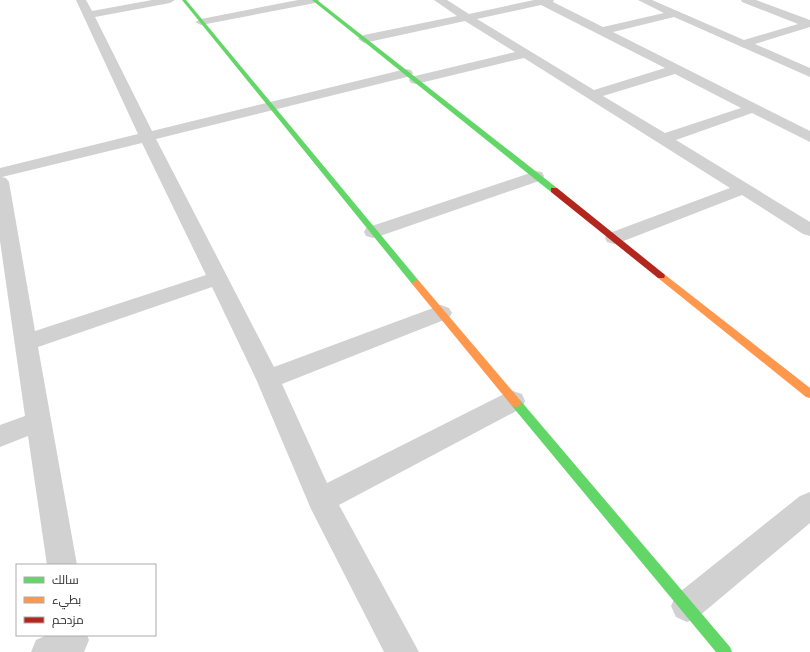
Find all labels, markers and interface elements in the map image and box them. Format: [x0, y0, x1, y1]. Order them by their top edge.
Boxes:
legend [16, 564, 156, 636]
text: سالك [52, 572, 79, 587]
text: بطيء [52, 592, 81, 610]
text: مزدحم [52, 612, 84, 628]

